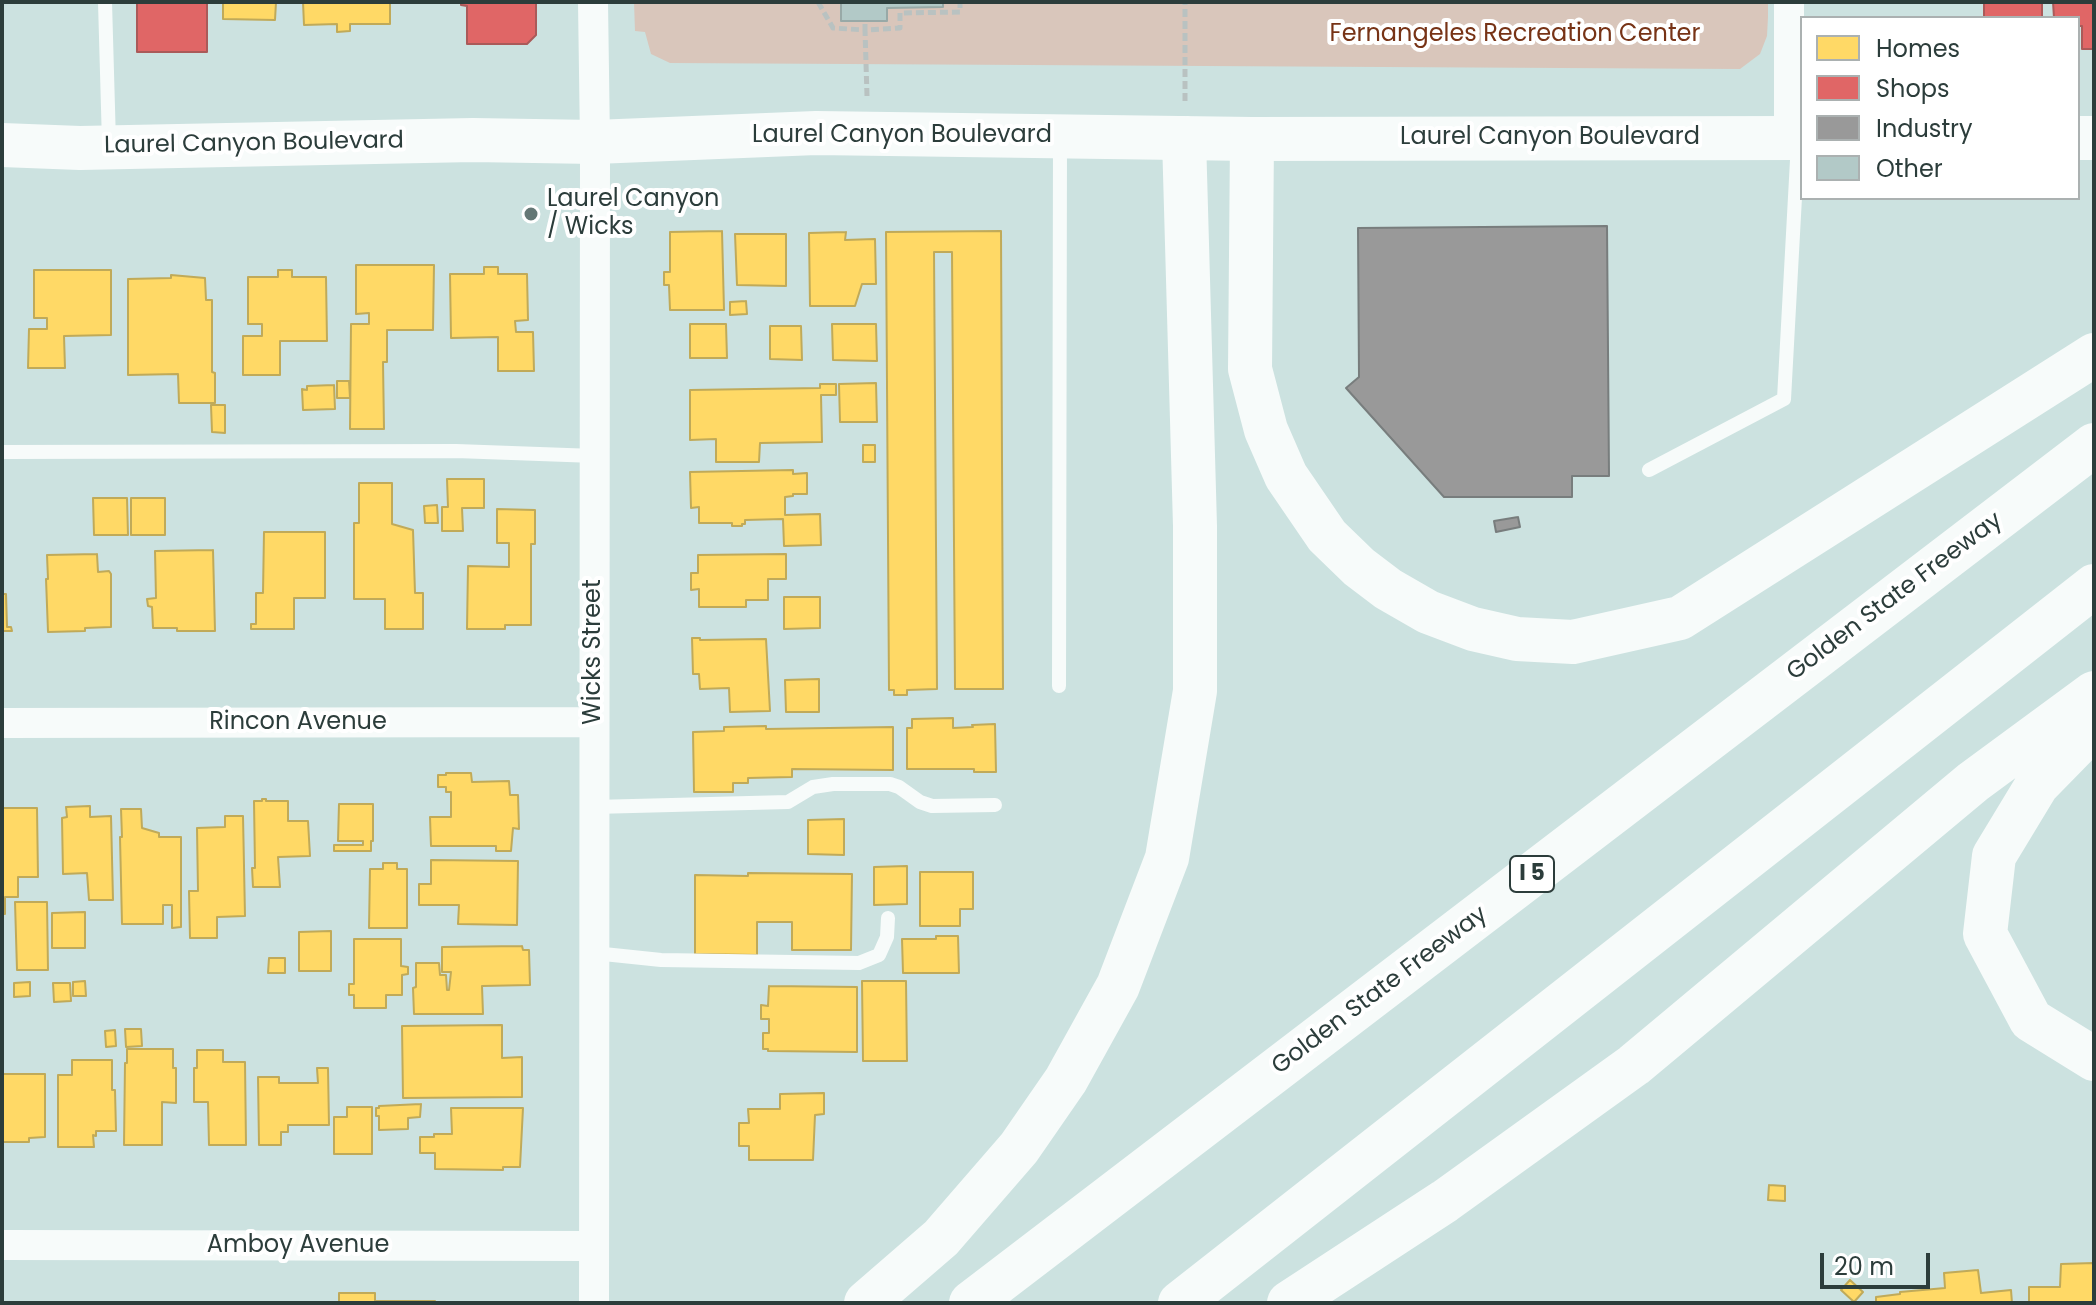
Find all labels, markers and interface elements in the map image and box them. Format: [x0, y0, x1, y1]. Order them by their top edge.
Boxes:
legend [1800, 16, 2080, 200]
park label: Fernangeles Recreation Center [1330, 21, 1700, 49]
text: Homes [1876, 32, 1960, 65]
text: Shops [1876, 72, 1950, 105]
text: Industry [1876, 112, 1973, 145]
street label: Laurel Canyon Boulevard [752, 122, 1052, 150]
street label: Laurel Canyon Boulevard [1400, 124, 1700, 152]
street label: Laurel Canyon Boulevard [104, 127, 404, 161]
text: Other [1876, 152, 1943, 185]
place label: Laurel Canyon / Wicks [547, 186, 719, 242]
marker: Laurel Canyon / Wicks [522, 205, 540, 223]
street label: Golden State Freeway [1782, 507, 2008, 687]
street label: Wicks Street [580, 579, 608, 725]
street label: Rincon Avenue [209, 709, 387, 737]
road number: I 5 [1510, 856, 1554, 892]
street label: Golden State Freeway [1267, 901, 1493, 1081]
street label: Amboy Avenue [207, 1232, 389, 1260]
scale bar [1824, 1237, 1934, 1287]
text: 20 m [1834, 1250, 1894, 1283]

